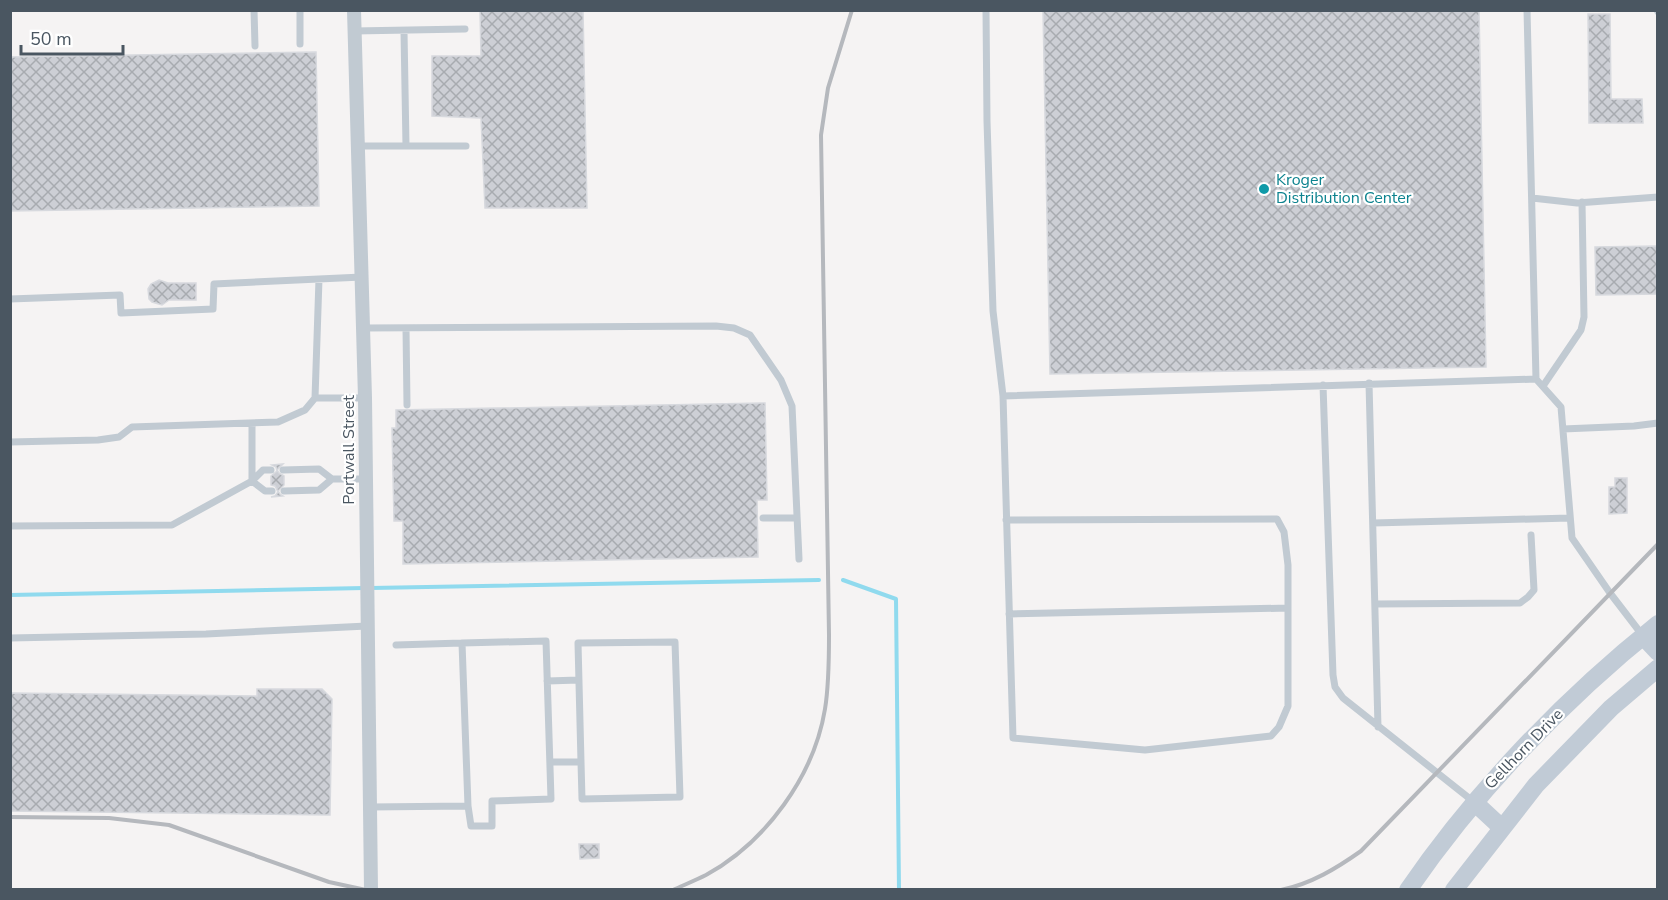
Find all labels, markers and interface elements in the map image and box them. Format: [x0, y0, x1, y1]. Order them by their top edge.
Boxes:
scale bar [21, 18, 123, 56]
text: 50 m [30, 27, 72, 51]
place label: Kroger Distribution Center [1276, 169, 1412, 209]
marker: Kroger Distribution Center [1257, 182, 1271, 196]
street label: Portwall Street [338, 395, 360, 505]
street label: Gellhorn Drive [1480, 704, 1568, 794]

